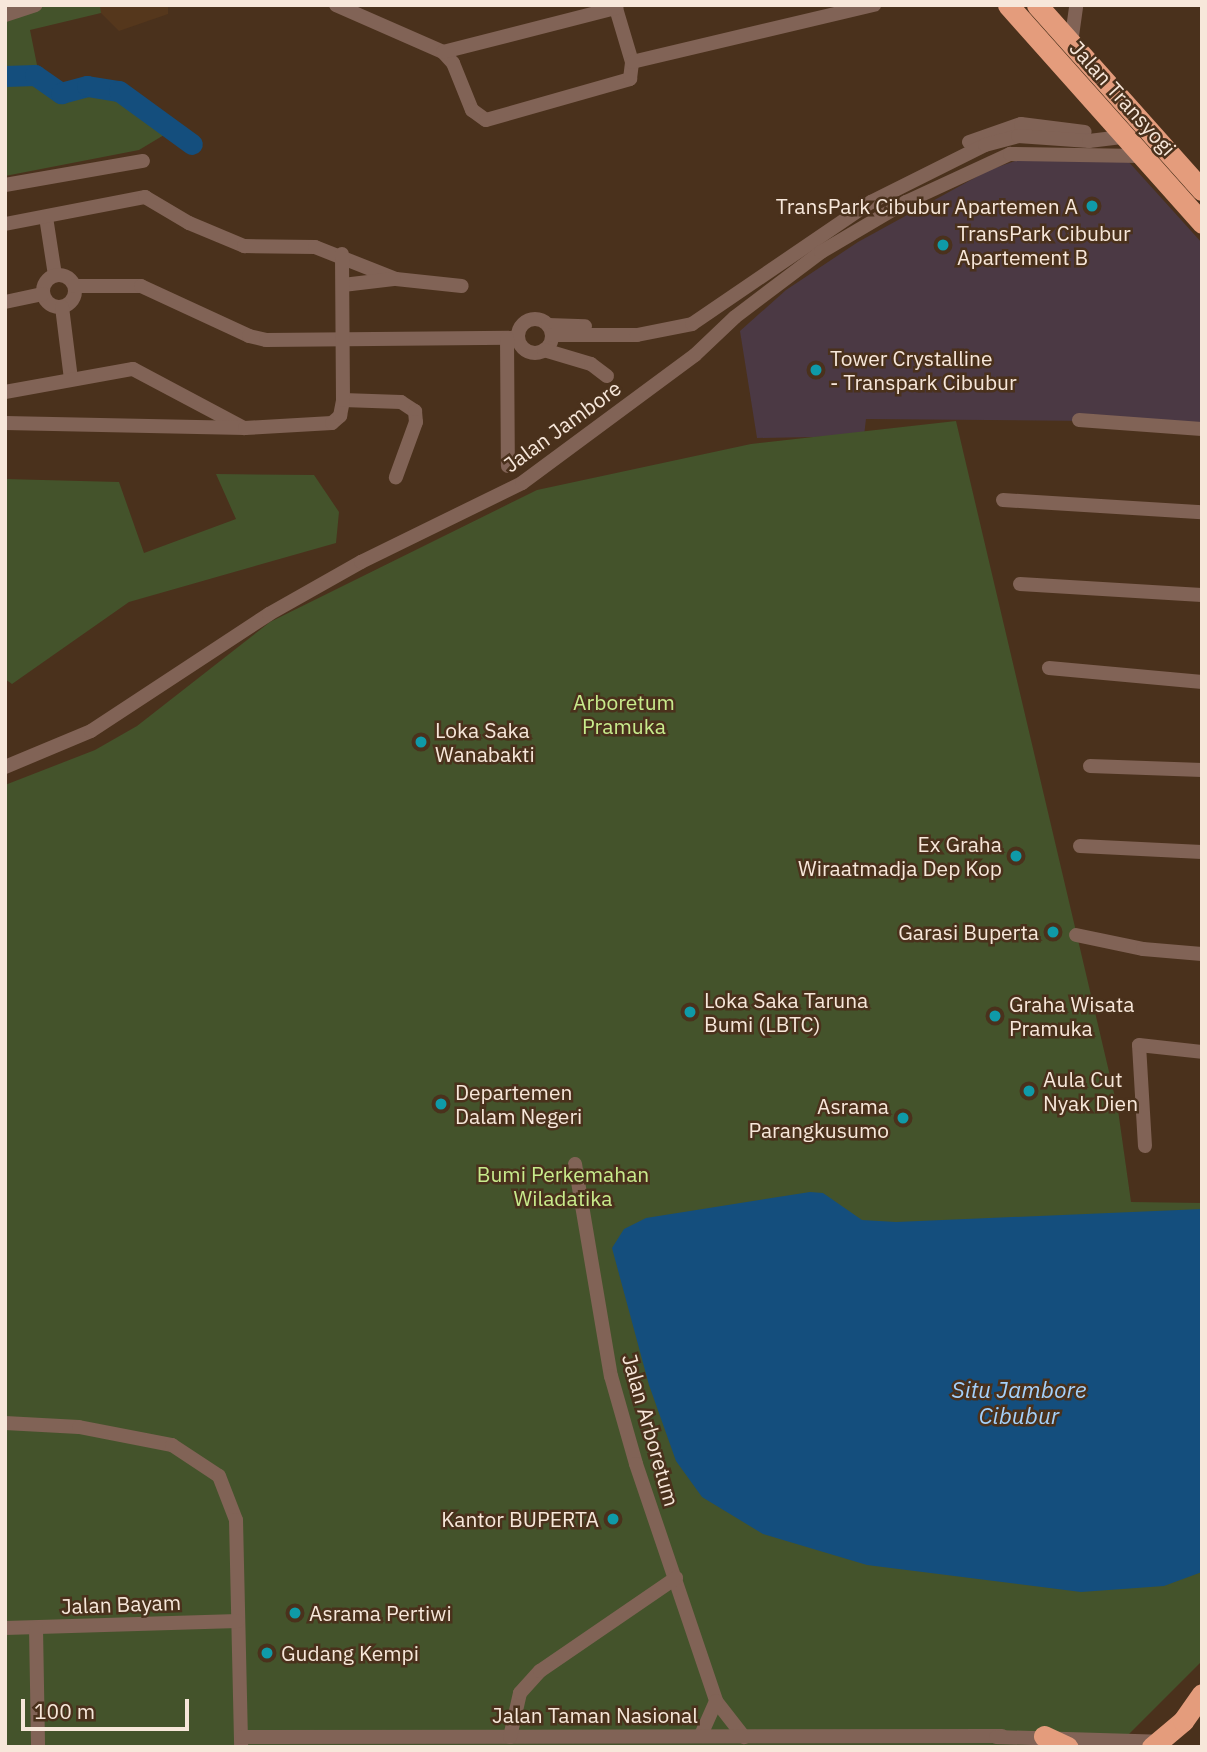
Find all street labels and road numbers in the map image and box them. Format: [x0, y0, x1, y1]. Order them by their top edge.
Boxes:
street label: Jalan Transyogi [1065, 35, 1181, 161]
street label: Jalan Jambore [498, 375, 626, 477]
street label: Jalan Arboretum [617, 1351, 685, 1509]
street label: Jalan Bayam [60, 1589, 182, 1619]
street label: Jalan Taman Nasional [492, 1702, 698, 1728]

